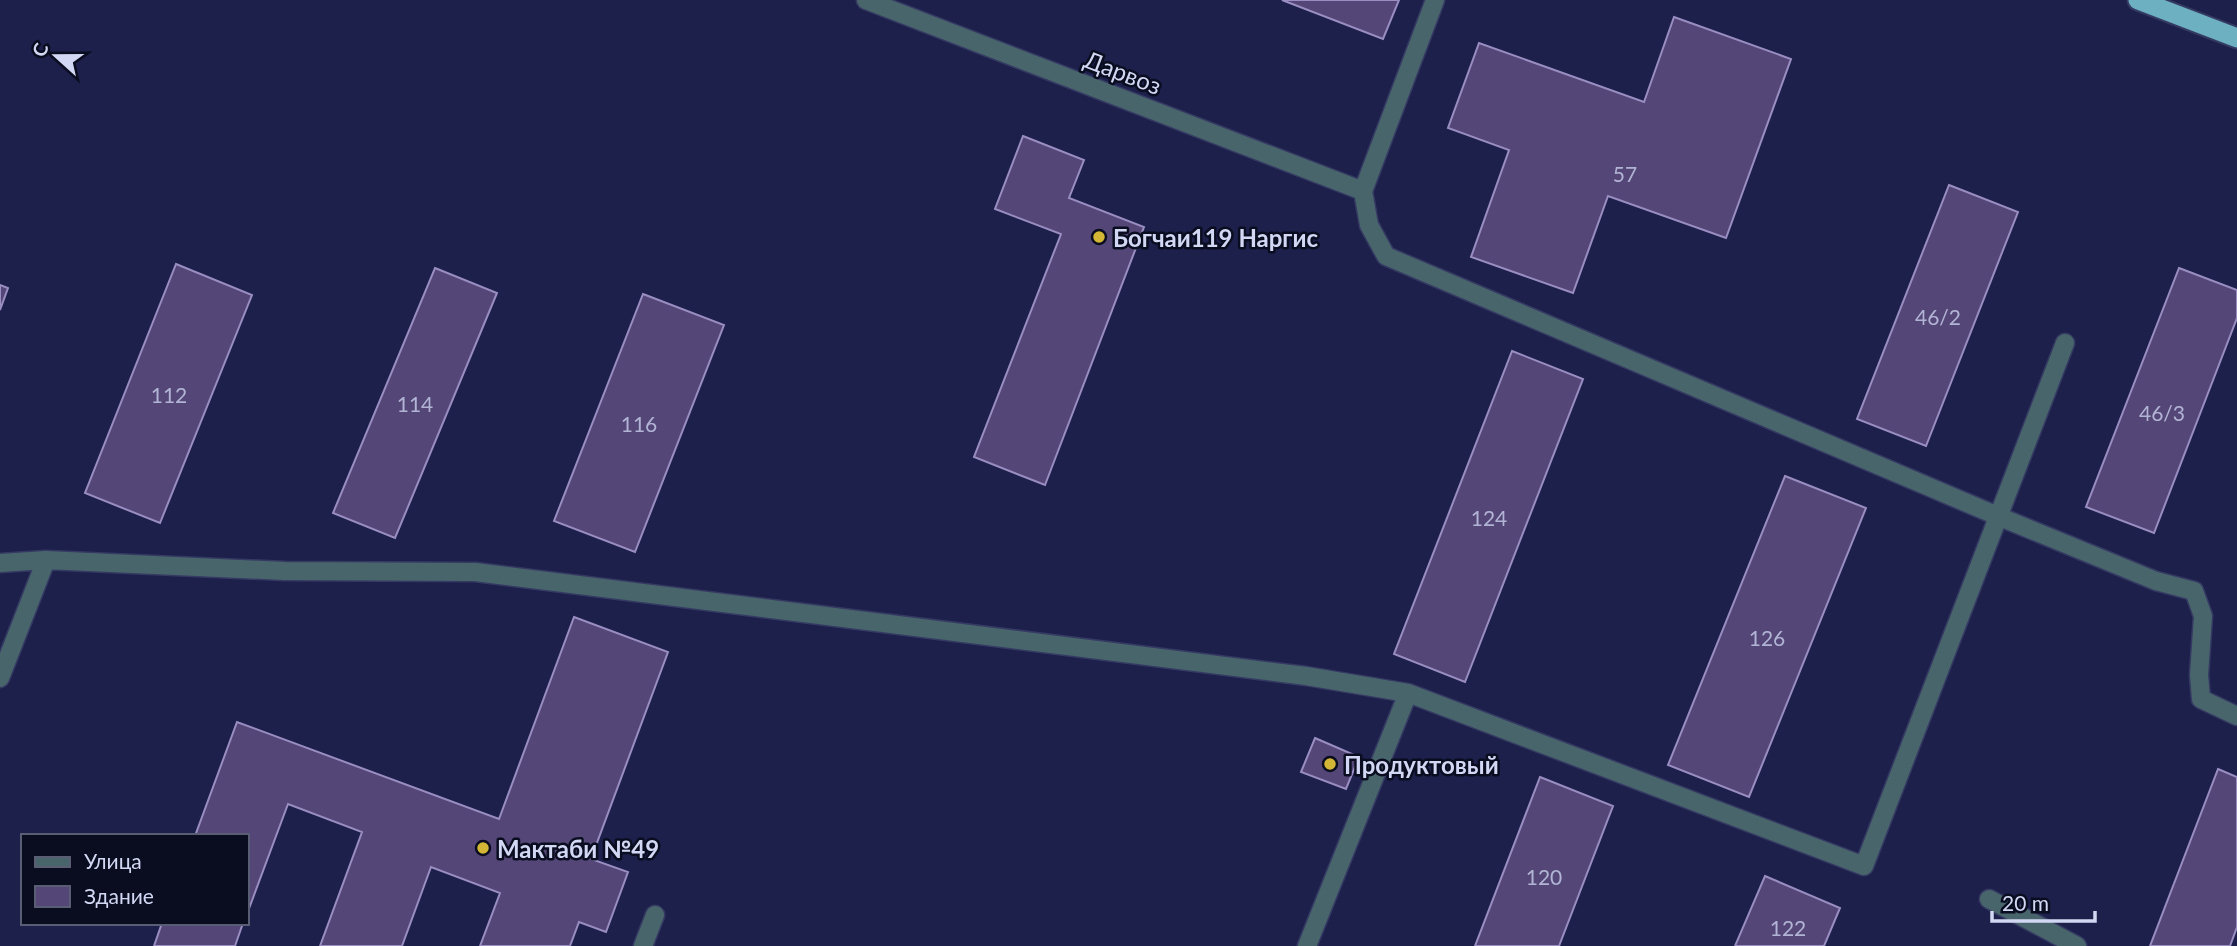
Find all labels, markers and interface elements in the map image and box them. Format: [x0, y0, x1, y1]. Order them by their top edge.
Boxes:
north arrow [21, 21, 91, 91]
text: С [27, 39, 53, 60]
street label: Дарвоз [1080, 44, 1166, 100]
house number: 57 [1613, 161, 1637, 186]
place label: Богчаи119 Наргис [1113, 223, 1318, 252]
marker: Богчаи119 Наргис [1091, 229, 1107, 245]
house number: 46/2 [1915, 304, 1961, 329]
house number: 112 [151, 382, 187, 407]
house number: 114 [397, 391, 433, 416]
house number: 46/3 [2139, 400, 2185, 425]
house number: 116 [621, 411, 657, 436]
house number: 124 [1471, 505, 1507, 530]
house number: 126 [1749, 625, 1785, 650]
place label: Продуктовый [1344, 750, 1499, 779]
marker: Продуктовый [1322, 756, 1338, 772]
legend [21, 834, 248, 925]
place label: Мактаби №49 [497, 834, 659, 863]
marker: Мактаби №49 [475, 840, 491, 856]
text: Улица [84, 848, 142, 873]
house number: 120 [1526, 864, 1562, 889]
scale bar [1992, 880, 2095, 924]
text: Здание [84, 883, 154, 908]
text: 20 m [2002, 890, 2049, 915]
house number: 122 [1770, 915, 1806, 940]

